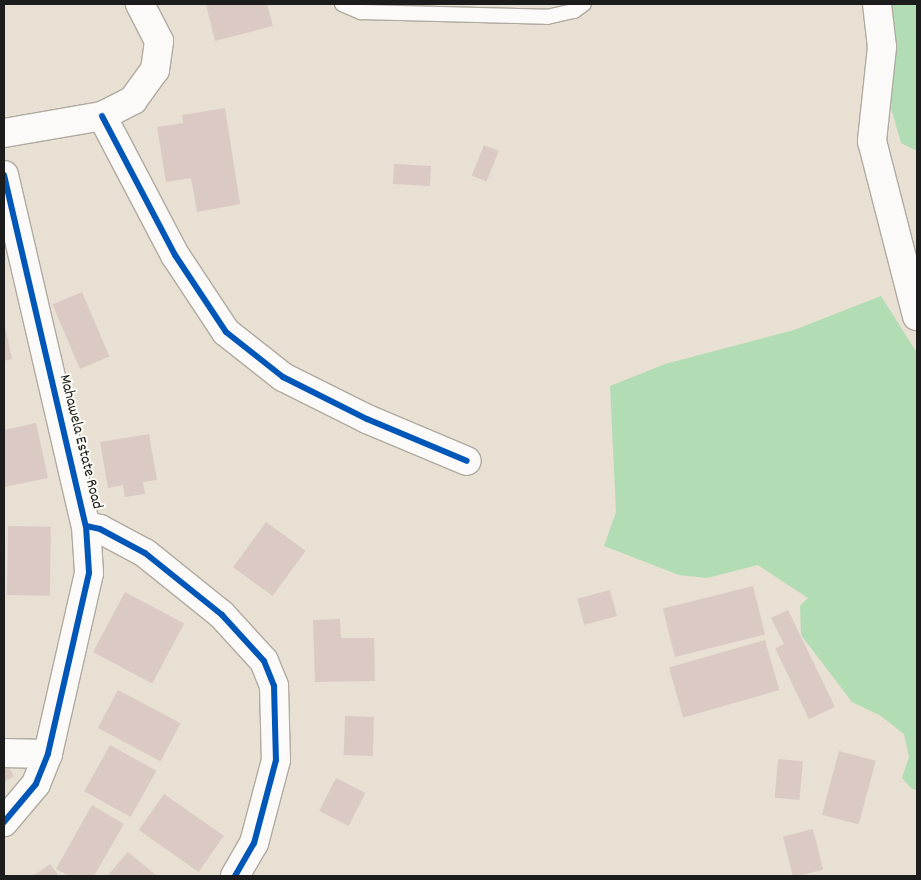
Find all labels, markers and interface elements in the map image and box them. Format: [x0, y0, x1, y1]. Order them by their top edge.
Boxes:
street label: Mahawela Estate Road [54, 373, 106, 511]

